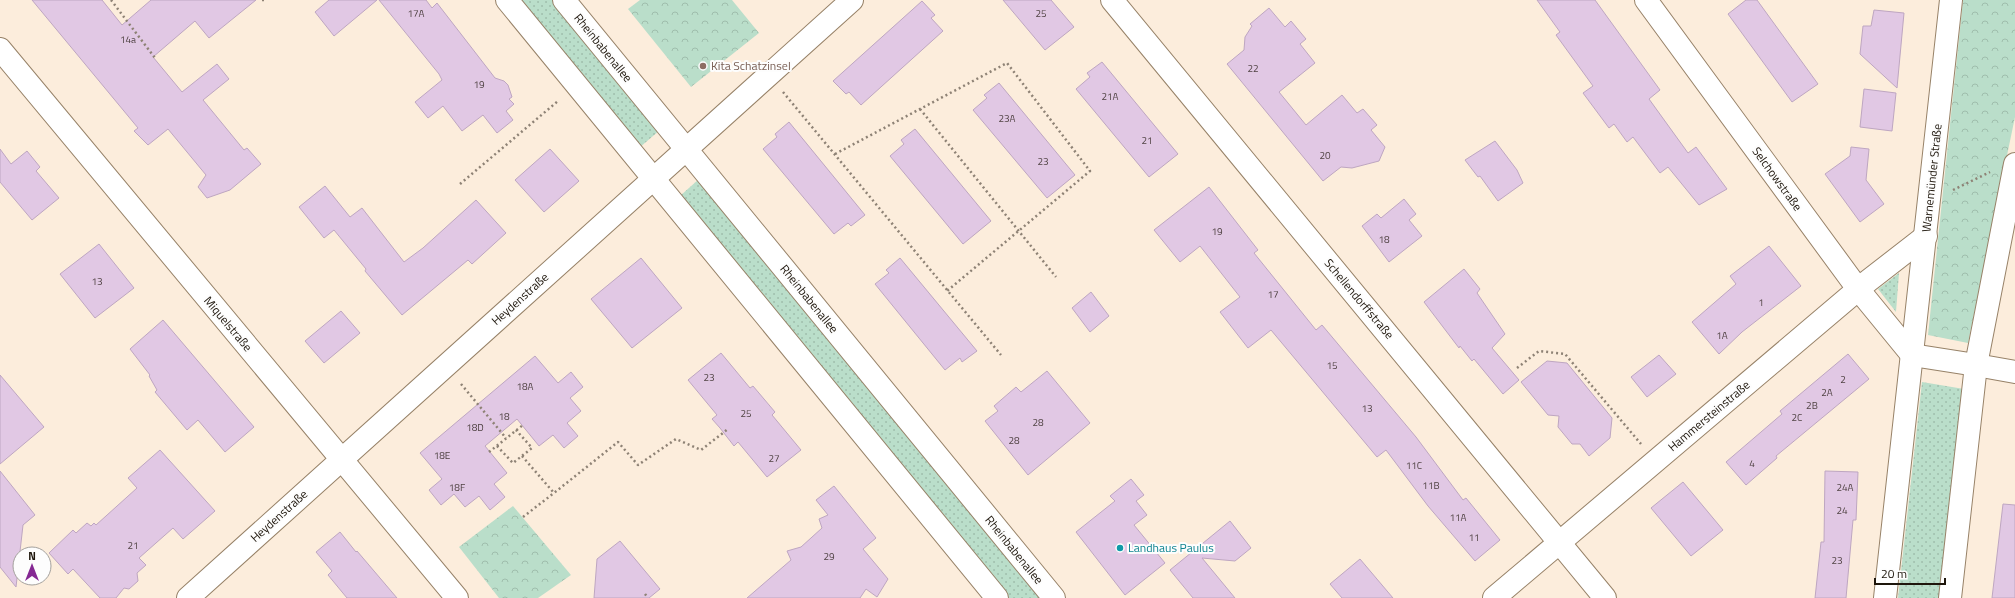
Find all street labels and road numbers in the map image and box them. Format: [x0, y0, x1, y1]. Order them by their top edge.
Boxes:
street label: Rheinbabenallee [570, 9, 637, 86]
street label: Warnemünder Straße [1916, 123, 1947, 233]
street label: Selchowstraße [1748, 143, 1807, 215]
street label: Schellendorffstraße [1320, 254, 1399, 343]
street label: Rheinbabenallee [776, 260, 843, 337]
street label: Heydenstraße [487, 268, 553, 330]
street label: Miquelstraße [200, 292, 257, 356]
street label: Hammersteinstraße [1663, 375, 1754, 456]
street label: Heydenstraße [246, 485, 312, 547]
street label: Rheinbabenallee [981, 511, 1048, 588]

